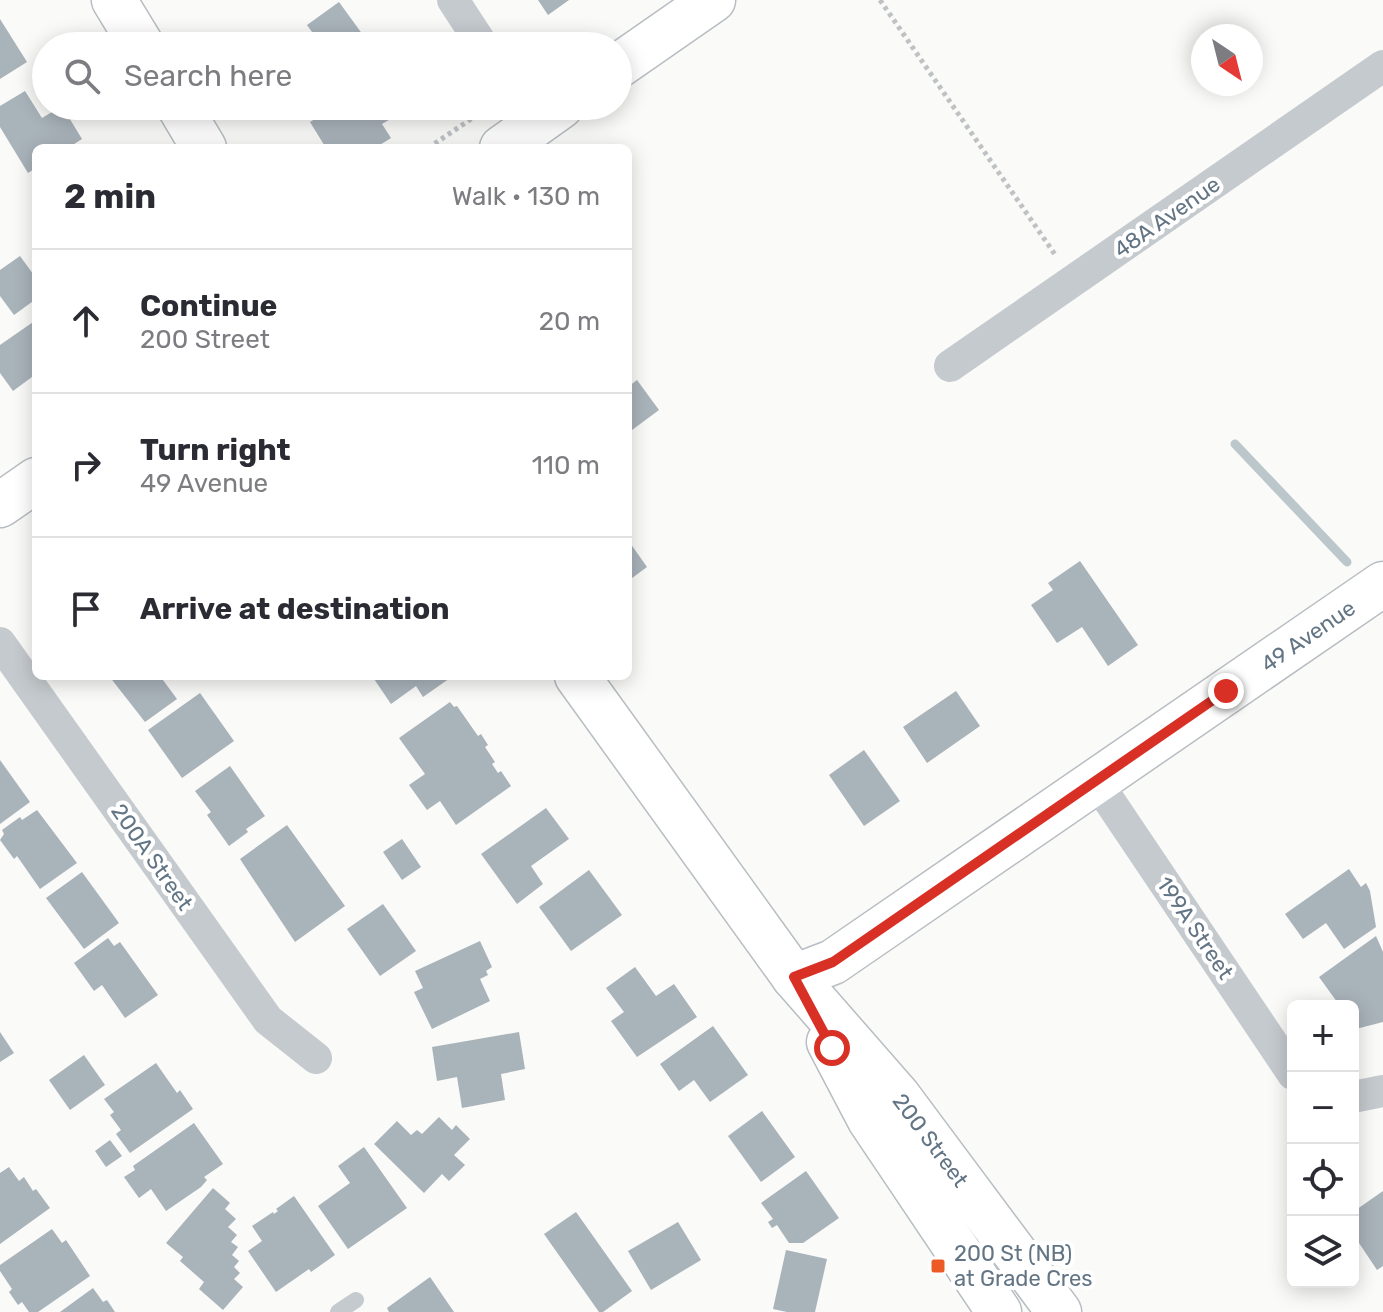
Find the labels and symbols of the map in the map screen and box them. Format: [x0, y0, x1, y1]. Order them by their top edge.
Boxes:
north arrow [1191, 24, 1263, 96]
street label: 48A Avenue [1109, 170, 1225, 264]
street label: 49 Avenue [1256, 594, 1360, 677]
route end [1208, 673, 1244, 709]
street label: 200A Street [105, 798, 199, 916]
street label: 199A Street [1151, 872, 1239, 985]
route start [814, 1030, 850, 1066]
street label: 200 Street [887, 1088, 975, 1192]
place label: 200 St (NB) at Grade Cres [954, 1240, 1092, 1292]
marker: 200 St (NB) at Grade Cres [929, 1257, 947, 1275]

